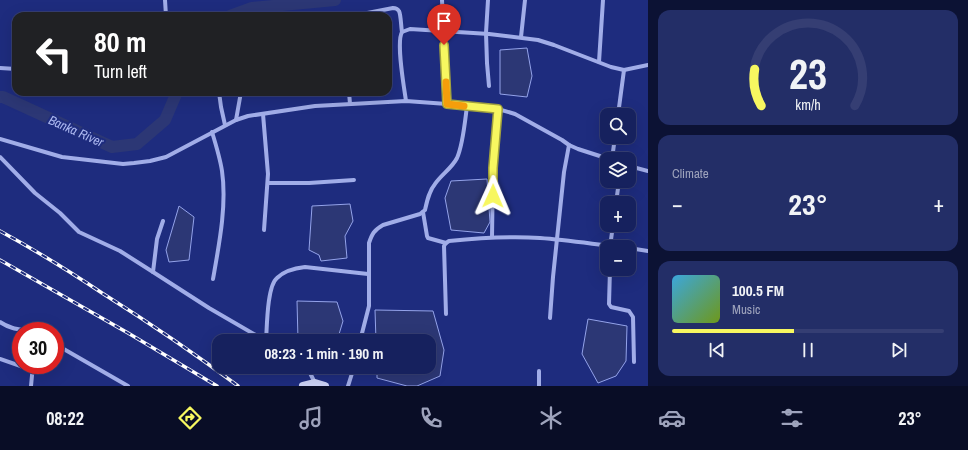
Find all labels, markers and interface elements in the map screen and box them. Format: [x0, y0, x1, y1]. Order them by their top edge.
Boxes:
pin [427, 4, 461, 45]
icon: arrive [433, 10, 455, 32]
text: 80 m [94, 23, 146, 61]
icon: left [28, 28, 80, 80]
text: 23 [789, 45, 827, 101]
text: Turn left [94, 59, 147, 84]
text: km/h [795, 94, 821, 113]
map controls [600, 108, 636, 276]
button: search [600, 108, 636, 144]
water label: Banka River [46, 111, 107, 151]
button: layers [600, 152, 636, 188]
text: Climate [672, 165, 709, 182]
position arrow [472, 175, 514, 217]
text: 23° [788, 184, 828, 224]
text: − [672, 189, 683, 219]
text: + [933, 189, 944, 219]
button: + [600, 196, 636, 232]
button: − [600, 240, 636, 276]
text: 100.5 FM [732, 280, 784, 301]
text: Music [732, 301, 760, 318]
speed limit sign: 30 [12, 322, 64, 374]
icon: previous [706, 339, 728, 361]
icon: pause [797, 339, 819, 361]
icon: next [888, 339, 910, 361]
text: 08:23 · 1 min · 190 m [265, 343, 383, 364]
icon: directions [176, 404, 204, 432]
icon: music [297, 404, 325, 432]
icon: phone [417, 404, 445, 432]
icon: climate [537, 404, 565, 432]
icon: car [658, 404, 686, 432]
icon: filters [778, 404, 806, 432]
text: 08:22 [46, 406, 84, 431]
text: 23° [898, 406, 922, 431]

